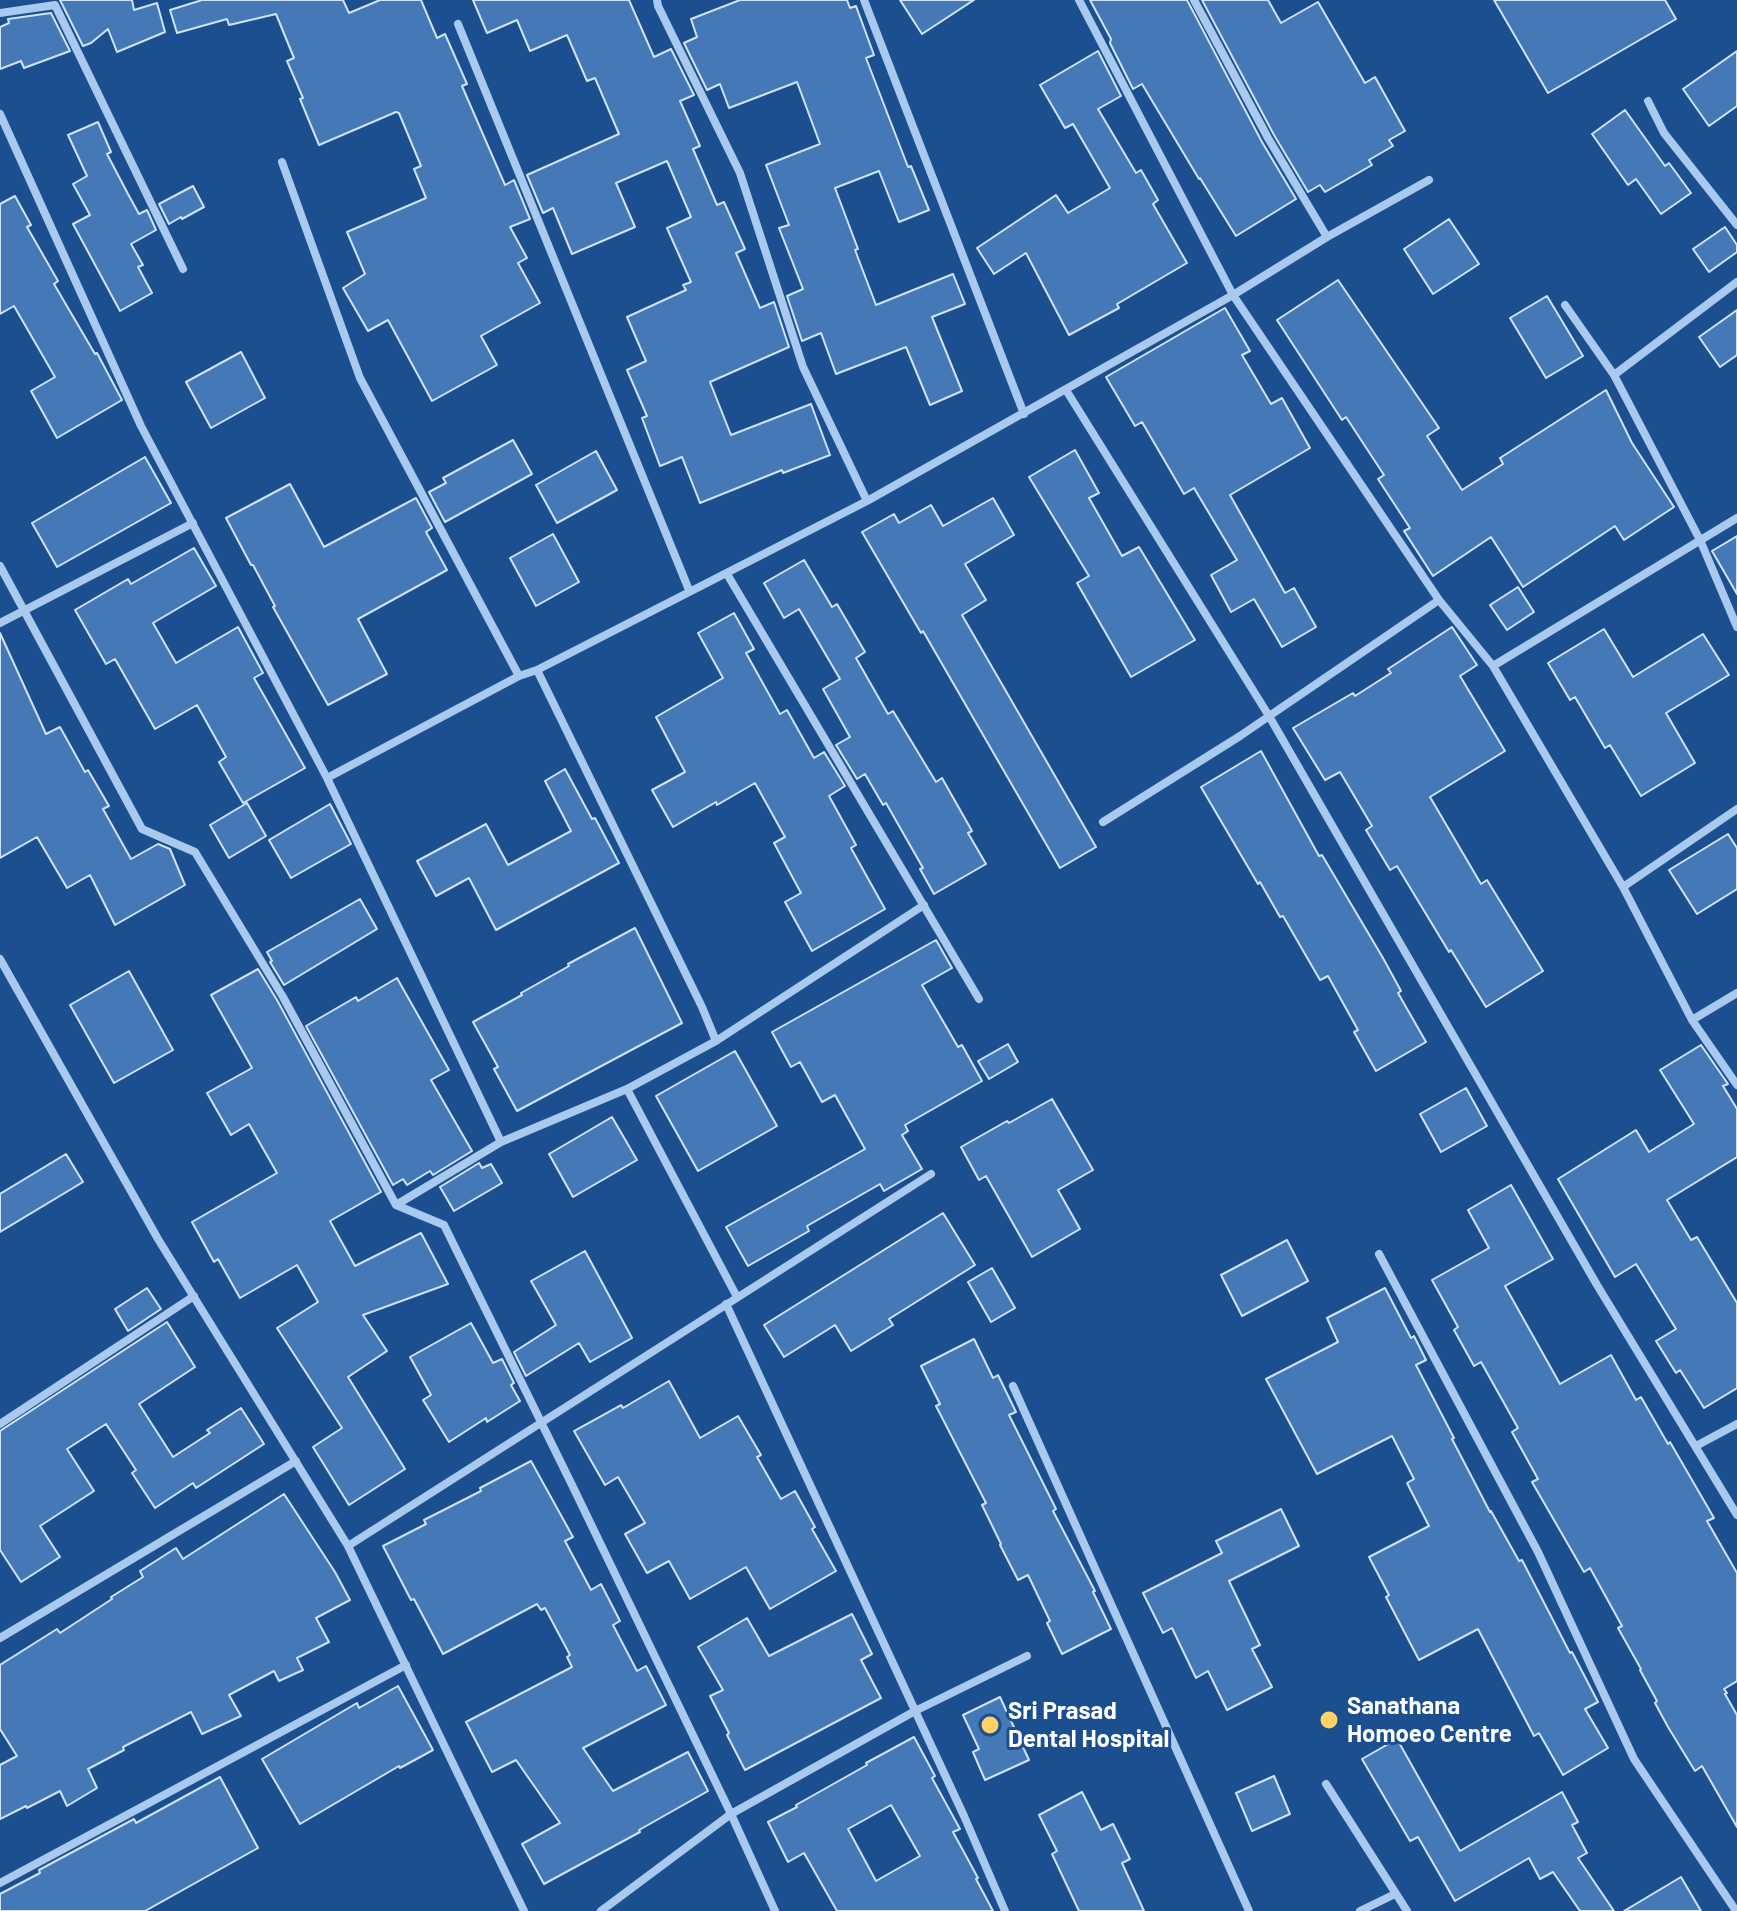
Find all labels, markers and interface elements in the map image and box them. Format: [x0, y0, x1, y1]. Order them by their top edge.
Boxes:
place label: Sanathana Homoeo Centre [1347, 1692, 1512, 1748]
place label: Sri Prasad Dental Hospital [1008, 1697, 1169, 1753]
marker: Sanathana Homoeo Centre [1318, 1709, 1340, 1731]
marker: Sri Prasad Dental Hospital [979, 1714, 1001, 1736]

